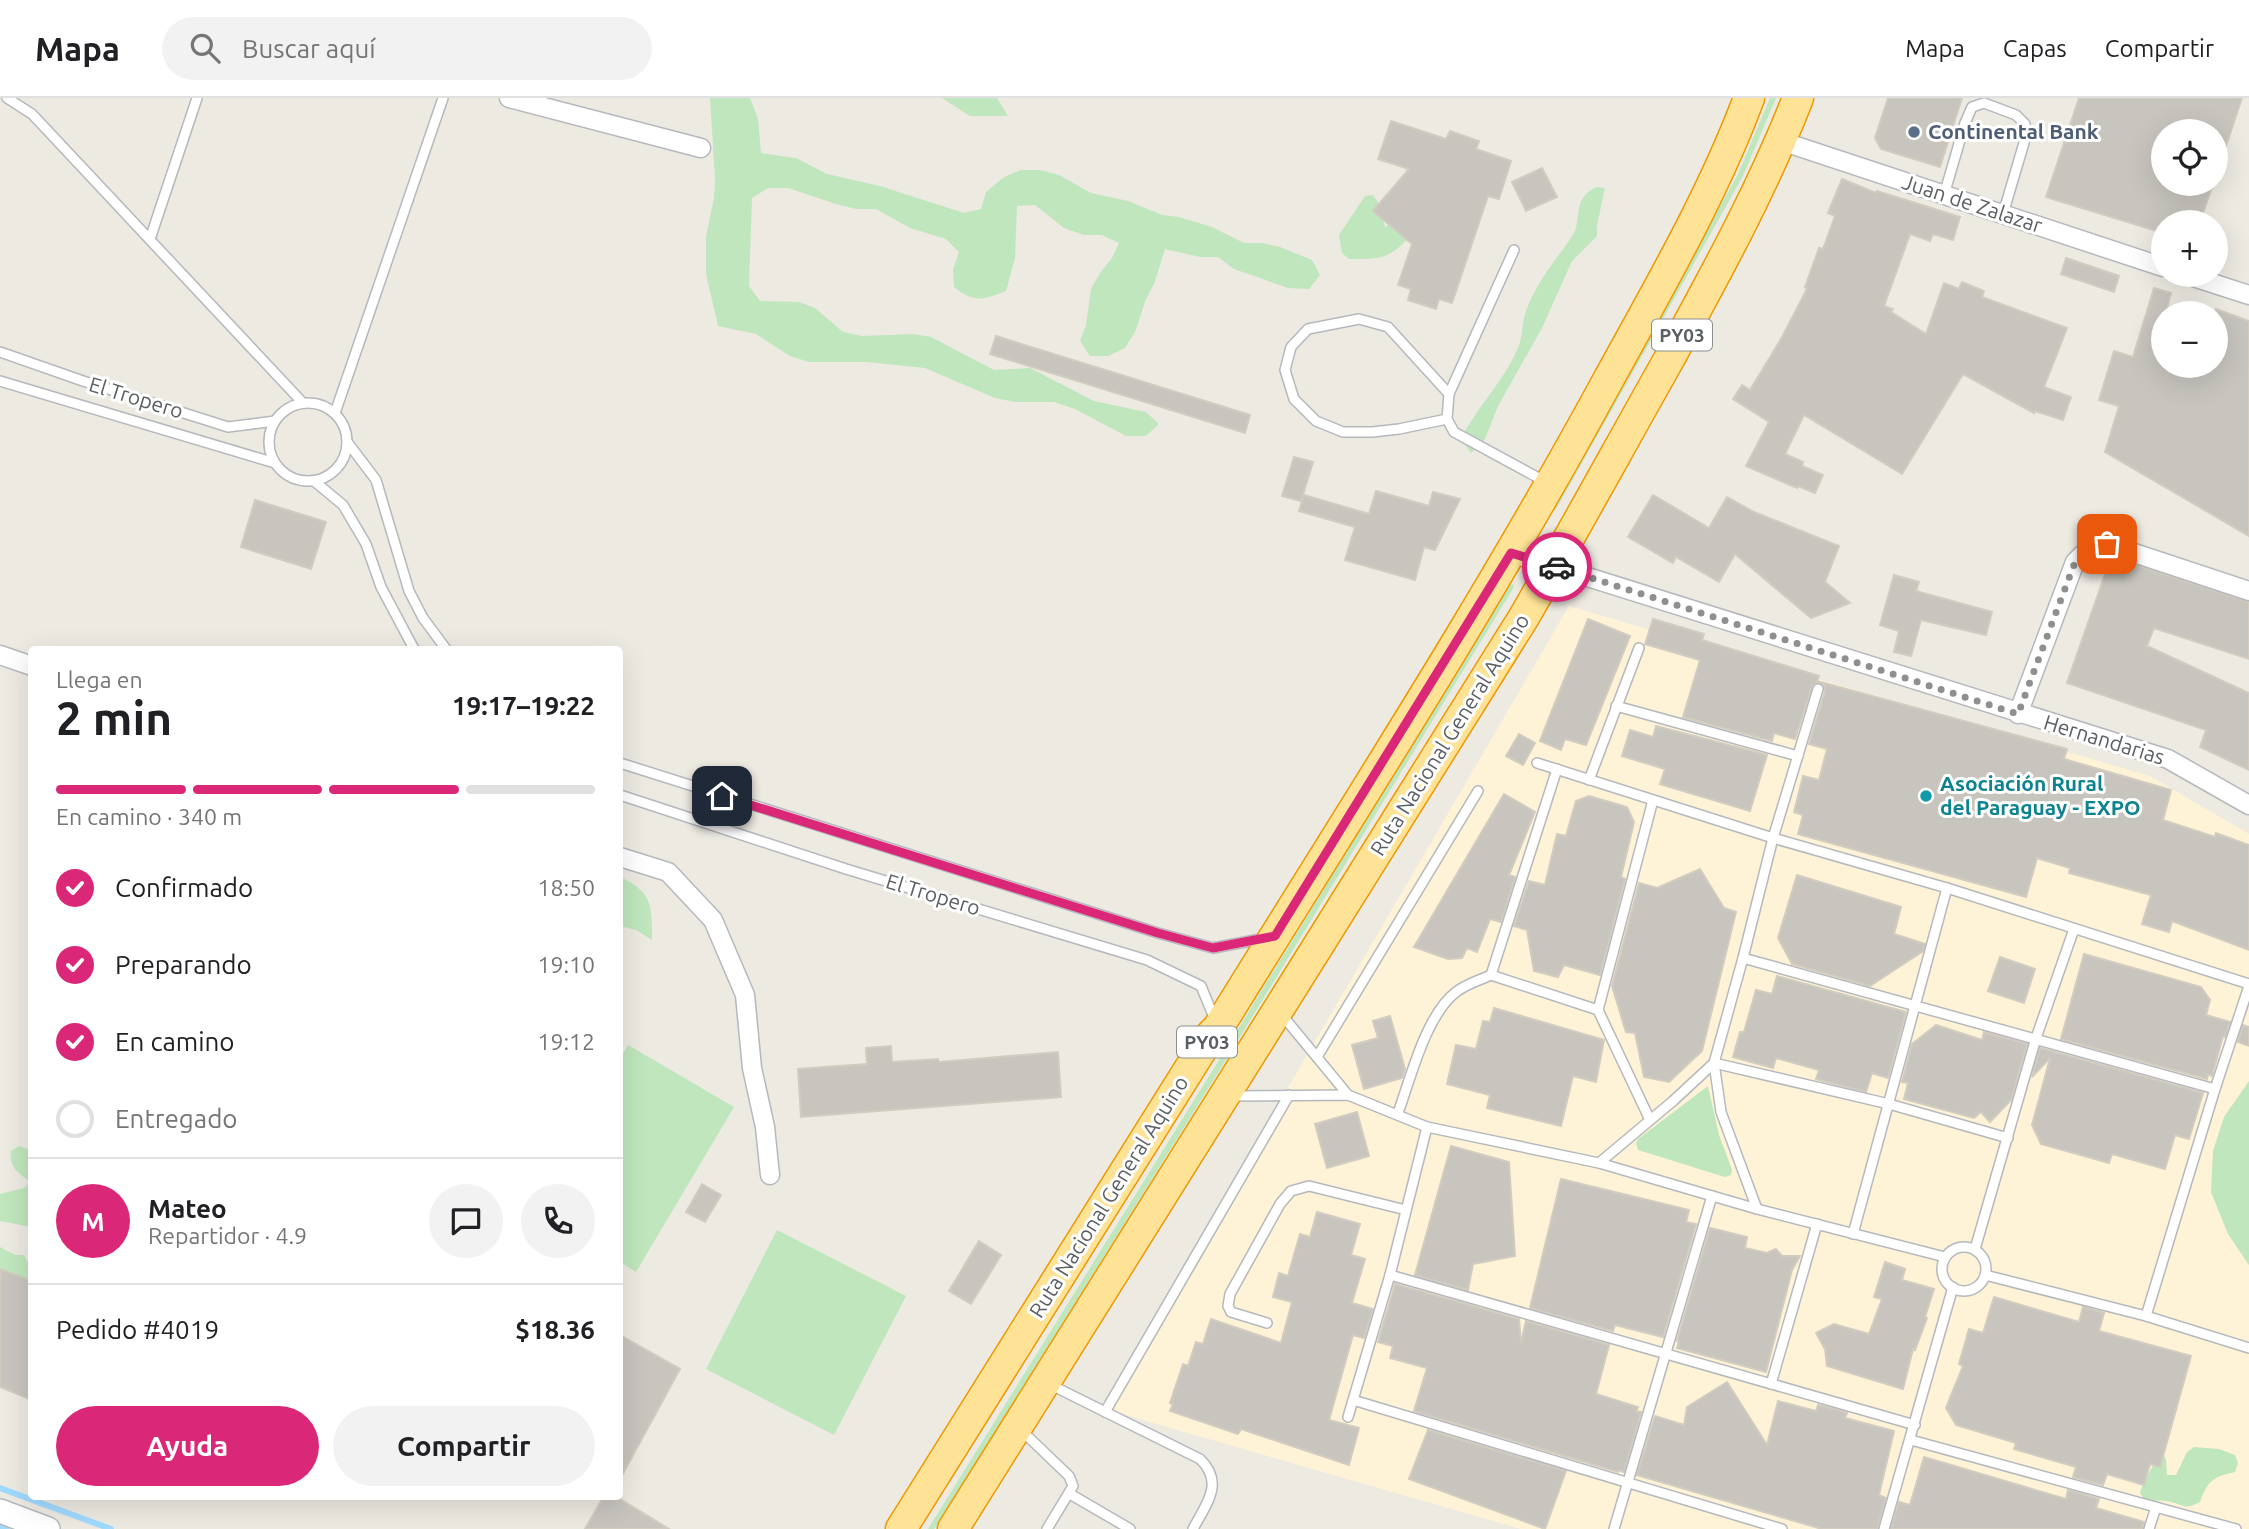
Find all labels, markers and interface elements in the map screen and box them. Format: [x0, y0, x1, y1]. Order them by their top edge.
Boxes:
search box [162, 17, 652, 80]
icon: search [186, 29, 224, 67]
text: Mapa [35, 30, 120, 67]
text: Buscar aquí [242, 34, 376, 63]
text: Mapa [1905, 35, 1965, 62]
text: Capas [2003, 35, 2067, 62]
text: Compartir [2105, 35, 2214, 62]
place label: Continental Bank [1928, 119, 2099, 143]
map controls [2151, 119, 2228, 378]
button: locate [2151, 119, 2228, 196]
marker: Continental Bank [1906, 124, 1922, 140]
street label: Juan de Zalazar [1899, 169, 2045, 237]
button: + [2151, 210, 2228, 287]
button: − [2151, 301, 2228, 378]
road number: PY03 [1652, 319, 1712, 350]
street label: El Tropero [86, 371, 186, 423]
pin [2077, 514, 2137, 574]
icon: bag [2088, 525, 2126, 563]
courier [1522, 532, 1592, 602]
icon: car [1538, 548, 1576, 586]
street label: Ruta Nacional General Aquino [1365, 609, 1534, 860]
text: Llega en [56, 667, 143, 692]
text: 19:17–19:22 [452, 691, 595, 720]
text: 2 min [56, 692, 172, 744]
street label: Hernandarias [2041, 709, 2168, 769]
pin [692, 766, 752, 826]
place label: Asociación Rural del Paraguay - EXPO [1940, 771, 2141, 819]
icon: home [703, 777, 741, 815]
marker: Asociación Rural del Paraguay - EXPO [1918, 788, 1934, 804]
text: En camino · 340 m [56, 804, 242, 829]
street label: El Tropero [883, 868, 983, 920]
icon: check [56, 869, 94, 907]
text: Confirmado [115, 873, 253, 902]
text: 18:50 [537, 875, 595, 900]
icon: check [56, 946, 94, 984]
text: Preparando [115, 950, 252, 979]
text: 19:10 [537, 952, 595, 977]
icon: check [56, 1023, 94, 1061]
road number: PY03 [1177, 1026, 1237, 1058]
text: En camino [115, 1027, 235, 1056]
text: 19:12 [537, 1029, 595, 1054]
street label: Ruta Nacional General Aquino [1024, 1071, 1193, 1322]
text: Entregado [115, 1104, 238, 1133]
button: chat [429, 1184, 503, 1258]
button: phone [521, 1184, 595, 1258]
text: Mateo [148, 1194, 227, 1223]
text: M [81, 1207, 105, 1236]
text: Repartidor · 4.9 [148, 1223, 307, 1248]
text: Pedido #4019 [56, 1315, 219, 1344]
text: $18.36 [515, 1315, 595, 1344]
button: Ayuda [56, 1406, 319, 1486]
button: Compartir [333, 1406, 595, 1486]

